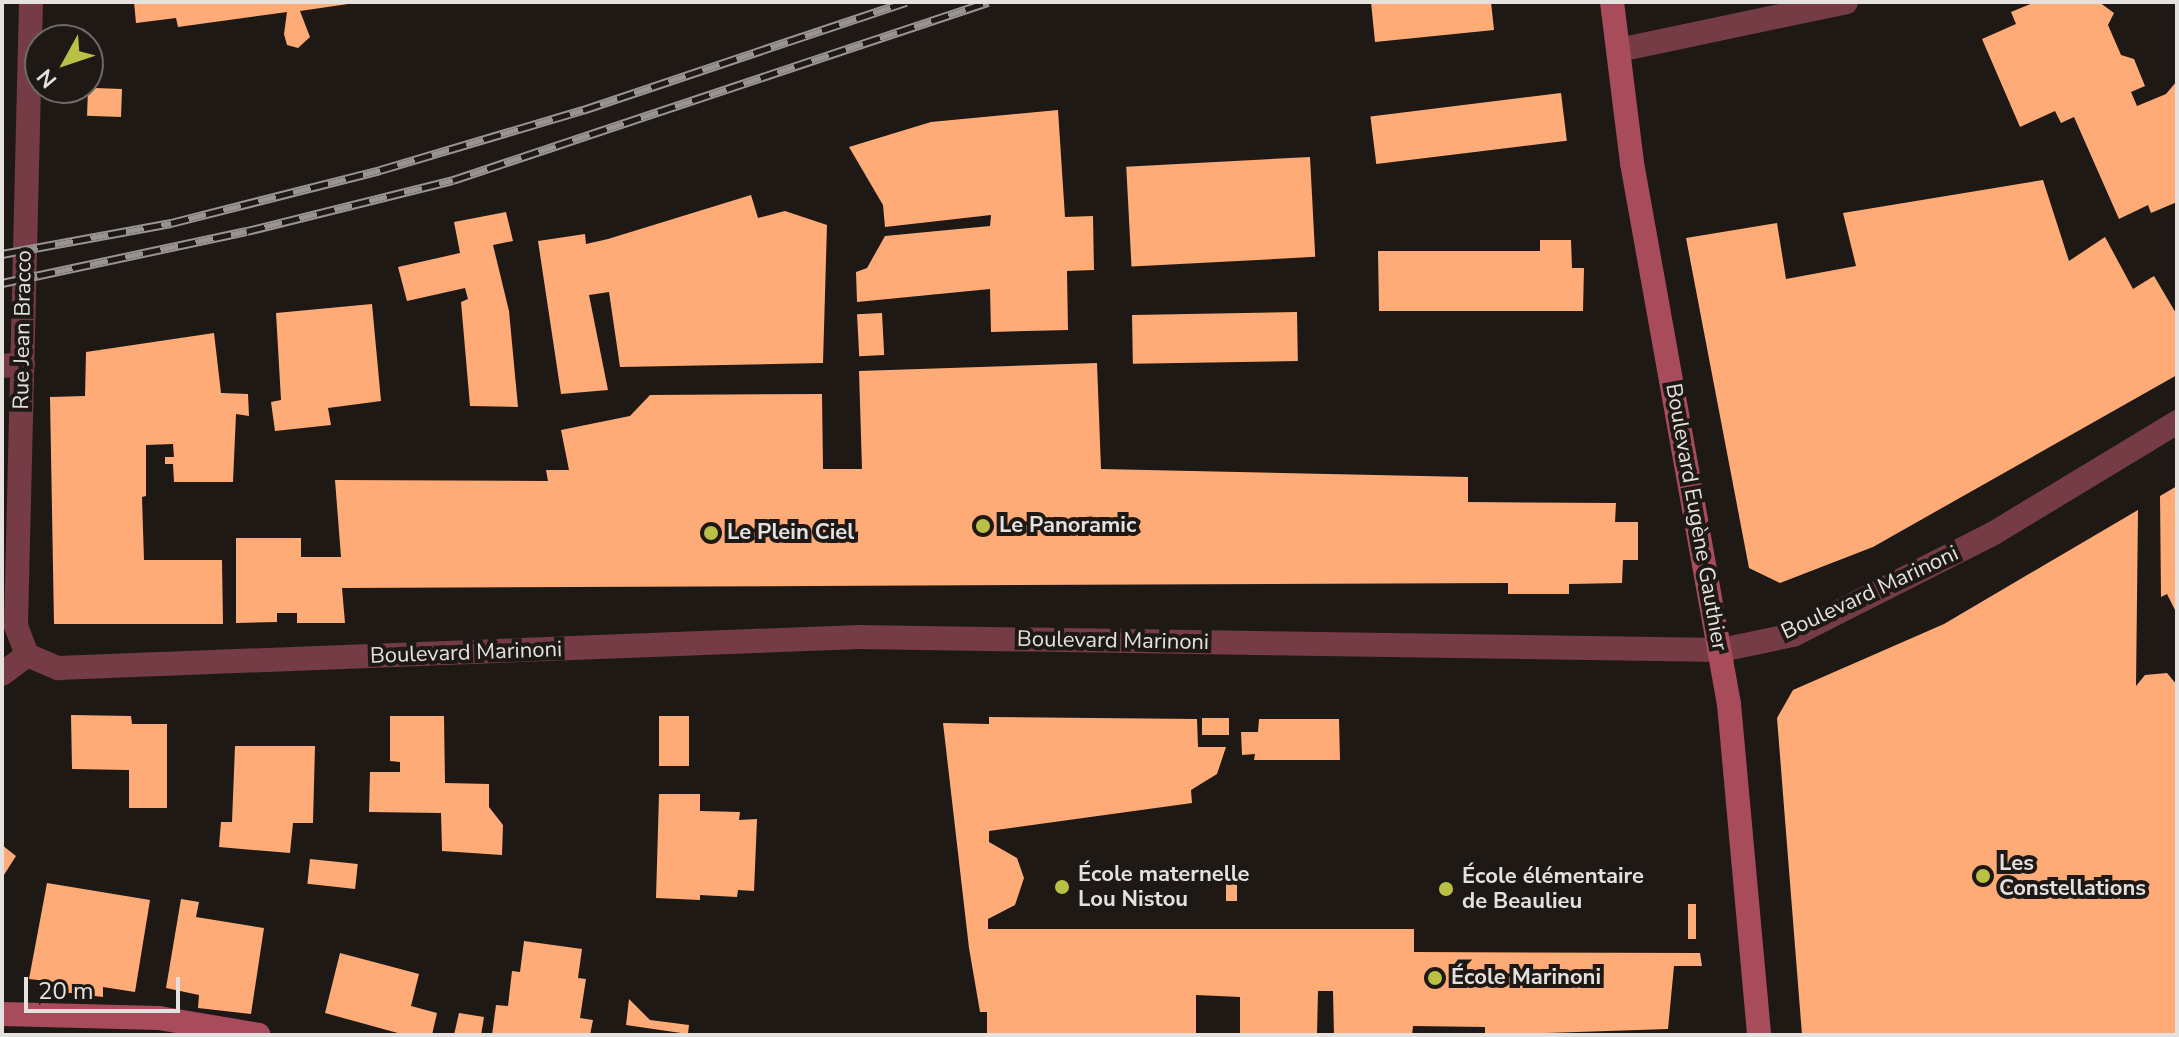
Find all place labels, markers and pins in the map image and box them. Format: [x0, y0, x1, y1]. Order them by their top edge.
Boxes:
place label: Le Panoramic [999, 513, 1136, 539]
marker: Le Panoramic [974, 517, 992, 535]
place label: Le Plein Ciel [727, 520, 854, 546]
marker: Le Plein Ciel [702, 524, 720, 542]
place label: Les Constellations [1999, 850, 2146, 902]
place label: École maternelle Lou Nistou [1078, 861, 1250, 912]
place label: École élémentaire de Beaulieu [1462, 863, 1644, 914]
marker: Les Constellations [1974, 867, 1992, 885]
marker: École maternelle Lou Nistou [1053, 878, 1071, 896]
marker: École élémentaire de Beaulieu [1437, 880, 1455, 898]
place label: École Marinoni [1451, 965, 1601, 991]
marker: École Marinoni [1426, 969, 1444, 987]

